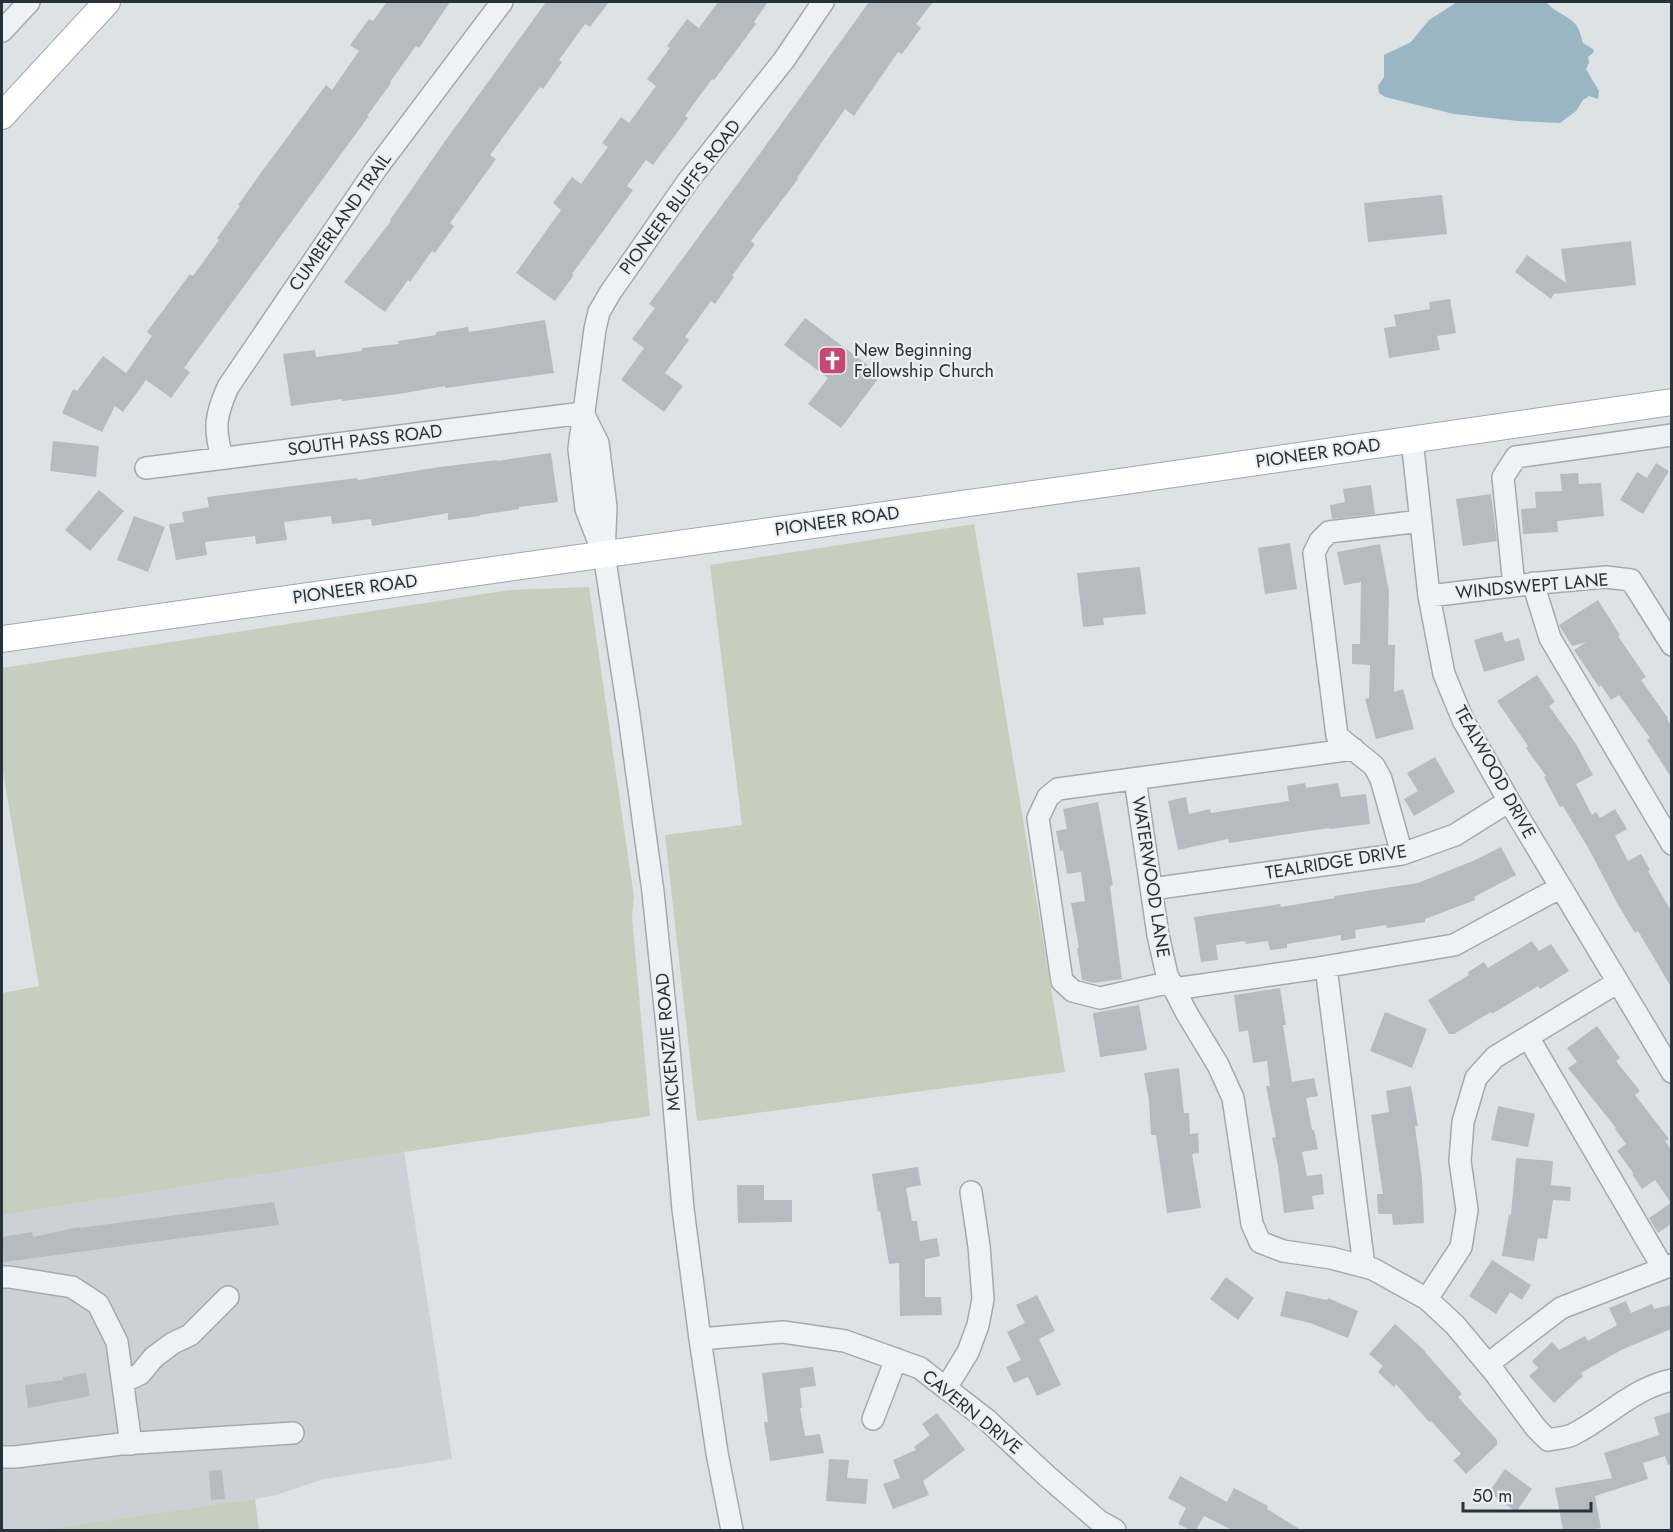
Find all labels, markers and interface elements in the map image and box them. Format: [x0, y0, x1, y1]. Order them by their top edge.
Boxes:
street label: PIONEER BLUFFS ROAD [613, 114, 747, 280]
street label: CUMBERLAND TRAIL [283, 148, 397, 296]
place label: New Beginning Fellowship Church [854, 337, 994, 384]
church icon: New Beginning Fellowship Church [817, 344, 849, 376]
street label: SOUTH PASS ROAD [286, 418, 444, 462]
street label: PIONEER ROAD [1254, 431, 1382, 475]
street label: PIONEER ROAD [773, 499, 901, 543]
street label: WINDSWEPT LANE [1454, 566, 1610, 606]
street label: PIONEER ROAD [291, 567, 419, 611]
street label: TEALWOOD DRIVE [1448, 701, 1542, 843]
street label: WATERWOOD LANE [1125, 794, 1177, 960]
street label: TEALRIDGE DRIVE [1263, 838, 1409, 886]
street label: MCKENZIE ROAD [649, 972, 687, 1112]
street label: CAVERN DRIVE [916, 1364, 1028, 1460]
scale bar [1463, 1475, 1590, 1513]
text: 50 m [1472, 1483, 1512, 1509]

